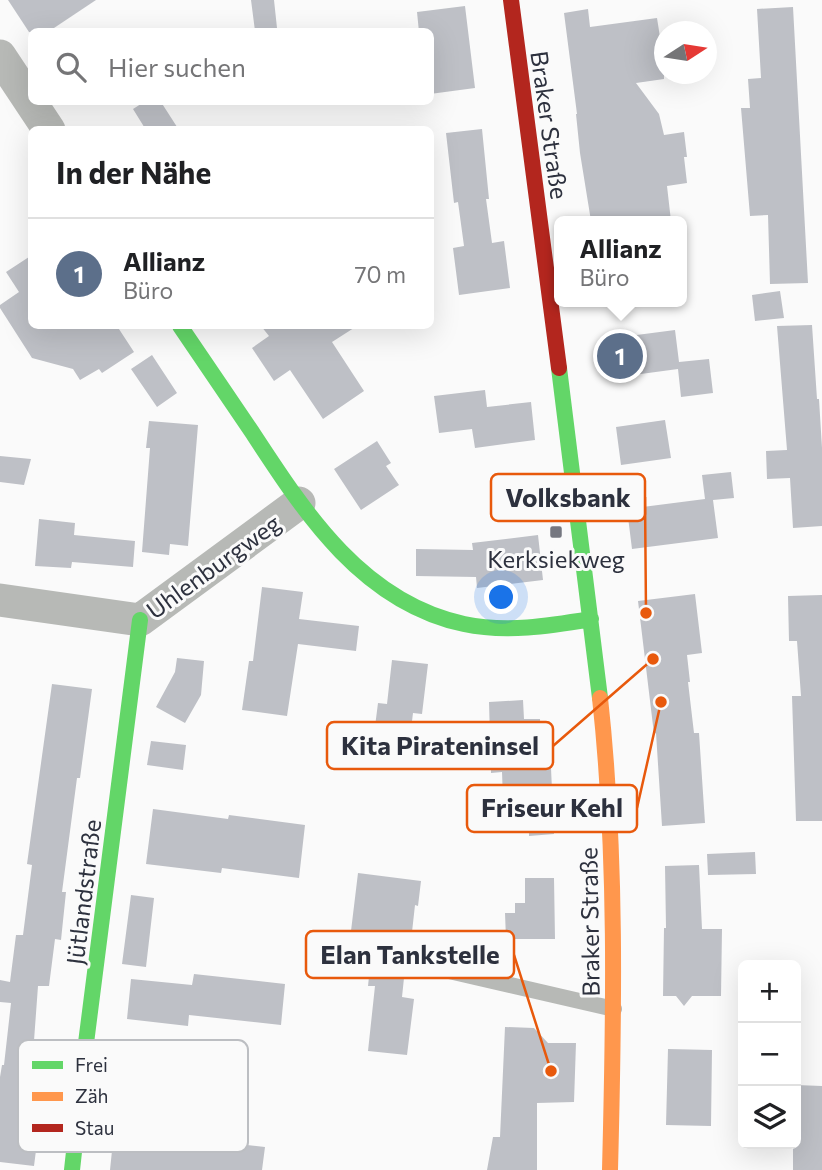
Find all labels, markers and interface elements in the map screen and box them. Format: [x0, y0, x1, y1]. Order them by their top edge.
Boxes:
north arrow [654, 21, 717, 84]
search box [28, 28, 434, 105]
icon: search [52, 48, 90, 86]
street label: Braker Straße [525, 49, 575, 201]
text: Hier suchen [108, 51, 246, 82]
text: In der Nähe [56, 153, 211, 190]
popup [554, 216, 687, 307]
text: Allianz [579, 232, 662, 263]
text: Allianz [123, 245, 205, 276]
text: 1 [74, 260, 84, 288]
text: 70 m [354, 260, 406, 288]
text: Büro [579, 263, 630, 291]
text: Büro [123, 276, 173, 304]
pin: 1 [597, 330, 643, 382]
callout: Volksbank [491, 474, 645, 521]
text: Volksbank [505, 481, 631, 512]
street label: Uhlenburgweg [140, 508, 286, 624]
marker: Kerksiekweg [548, 524, 564, 540]
place label: Kerksiekweg [487, 544, 625, 573]
your location [484, 580, 518, 614]
callout: Kita Pirateninsel [327, 722, 553, 769]
text: Kita Pirateninsel [341, 729, 539, 760]
callout: Friseur Kehl [467, 785, 637, 832]
text: Friseur Kehl [481, 791, 623, 822]
street label: Jütlandstraße [60, 818, 106, 966]
street label: Braker Straße [573, 847, 605, 997]
callout: Elan Tankstelle [306, 931, 514, 978]
text: Elan Tankstelle [320, 938, 500, 969]
map controls [738, 960, 801, 1149]
button: + [738, 960, 801, 1023]
button: − [738, 1023, 801, 1086]
legend [18, 1040, 248, 1152]
text: Frei [75, 1053, 108, 1076]
text: Zäh [75, 1084, 109, 1107]
button: layers [738, 1086, 801, 1149]
text: Stau [75, 1116, 114, 1139]

